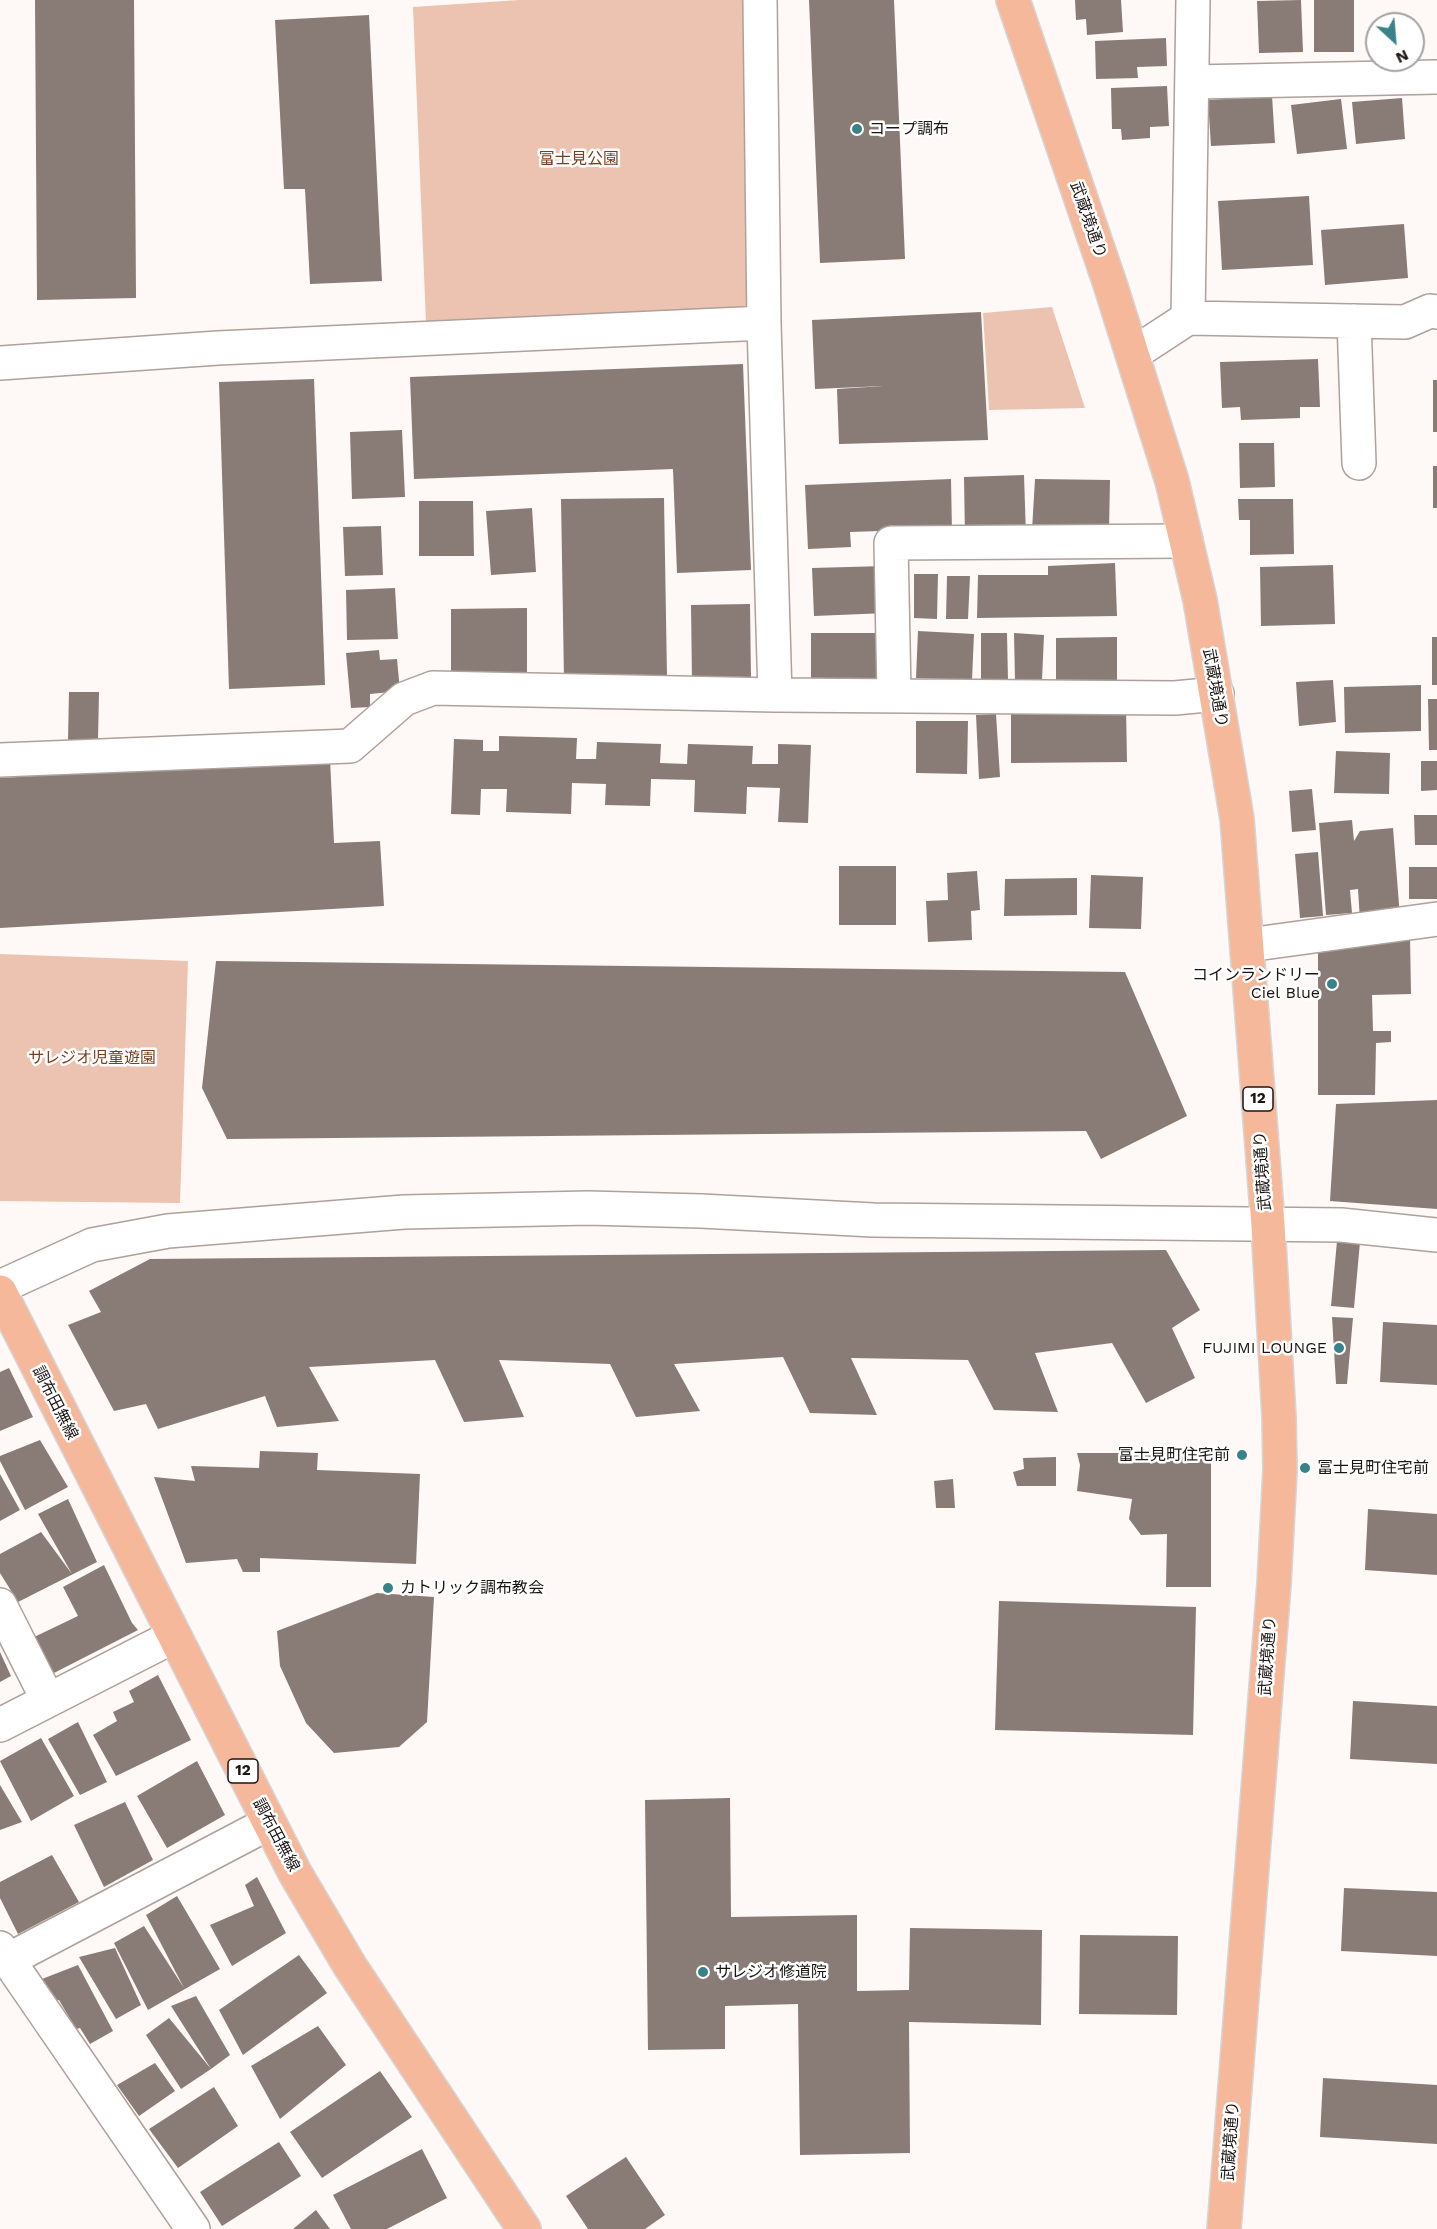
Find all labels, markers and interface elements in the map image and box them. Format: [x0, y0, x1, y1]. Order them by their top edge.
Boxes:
north arrow [1365, 12, 1425, 72]
text: N [1393, 46, 1412, 68]
place label: コープ調布 [869, 119, 949, 139]
marker: コープ調布 [850, 122, 864, 136]
park label: 富士見公園 [539, 149, 619, 169]
street label: 武蔵境通り [1066, 179, 1110, 261]
street label: 武蔵境通り [1199, 647, 1231, 729]
place label: コインランドリー Ciel Blue [1192, 965, 1320, 1003]
marker: コインランドリー Ciel Blue [1325, 977, 1339, 991]
park label: サレジオ児童遊園 [28, 1048, 156, 1068]
road number: 12 [1243, 1087, 1273, 1111]
street label: 武蔵境通り [1251, 1130, 1275, 1212]
place label: FUJIMI LOUNGE [1202, 1338, 1327, 1358]
marker: FUJIMI LOUNGE [1332, 1341, 1346, 1355]
street label: 調布田無線 [28, 1363, 82, 1443]
place label: 富士見町住宅前 [1118, 1445, 1230, 1465]
marker: 富士見町住宅前 [1235, 1448, 1249, 1462]
place label: 冨士見町住宅前 [1317, 1458, 1429, 1478]
marker: 冨士見町住宅前 [1298, 1461, 1312, 1475]
place label: カトリック調布教会 [400, 1578, 544, 1598]
marker: カトリック調布教会 [381, 1581, 395, 1595]
street label: 武蔵境通り [1256, 1615, 1280, 1697]
road number: 12 [228, 1759, 258, 1783]
street label: 調布田無線 [249, 1795, 303, 1875]
place label: サレジオ修道院 [715, 1962, 827, 1982]
marker: サレジオ修道院 [696, 1965, 710, 1979]
street label: 武蔵境通り [1219, 2100, 1243, 2182]

